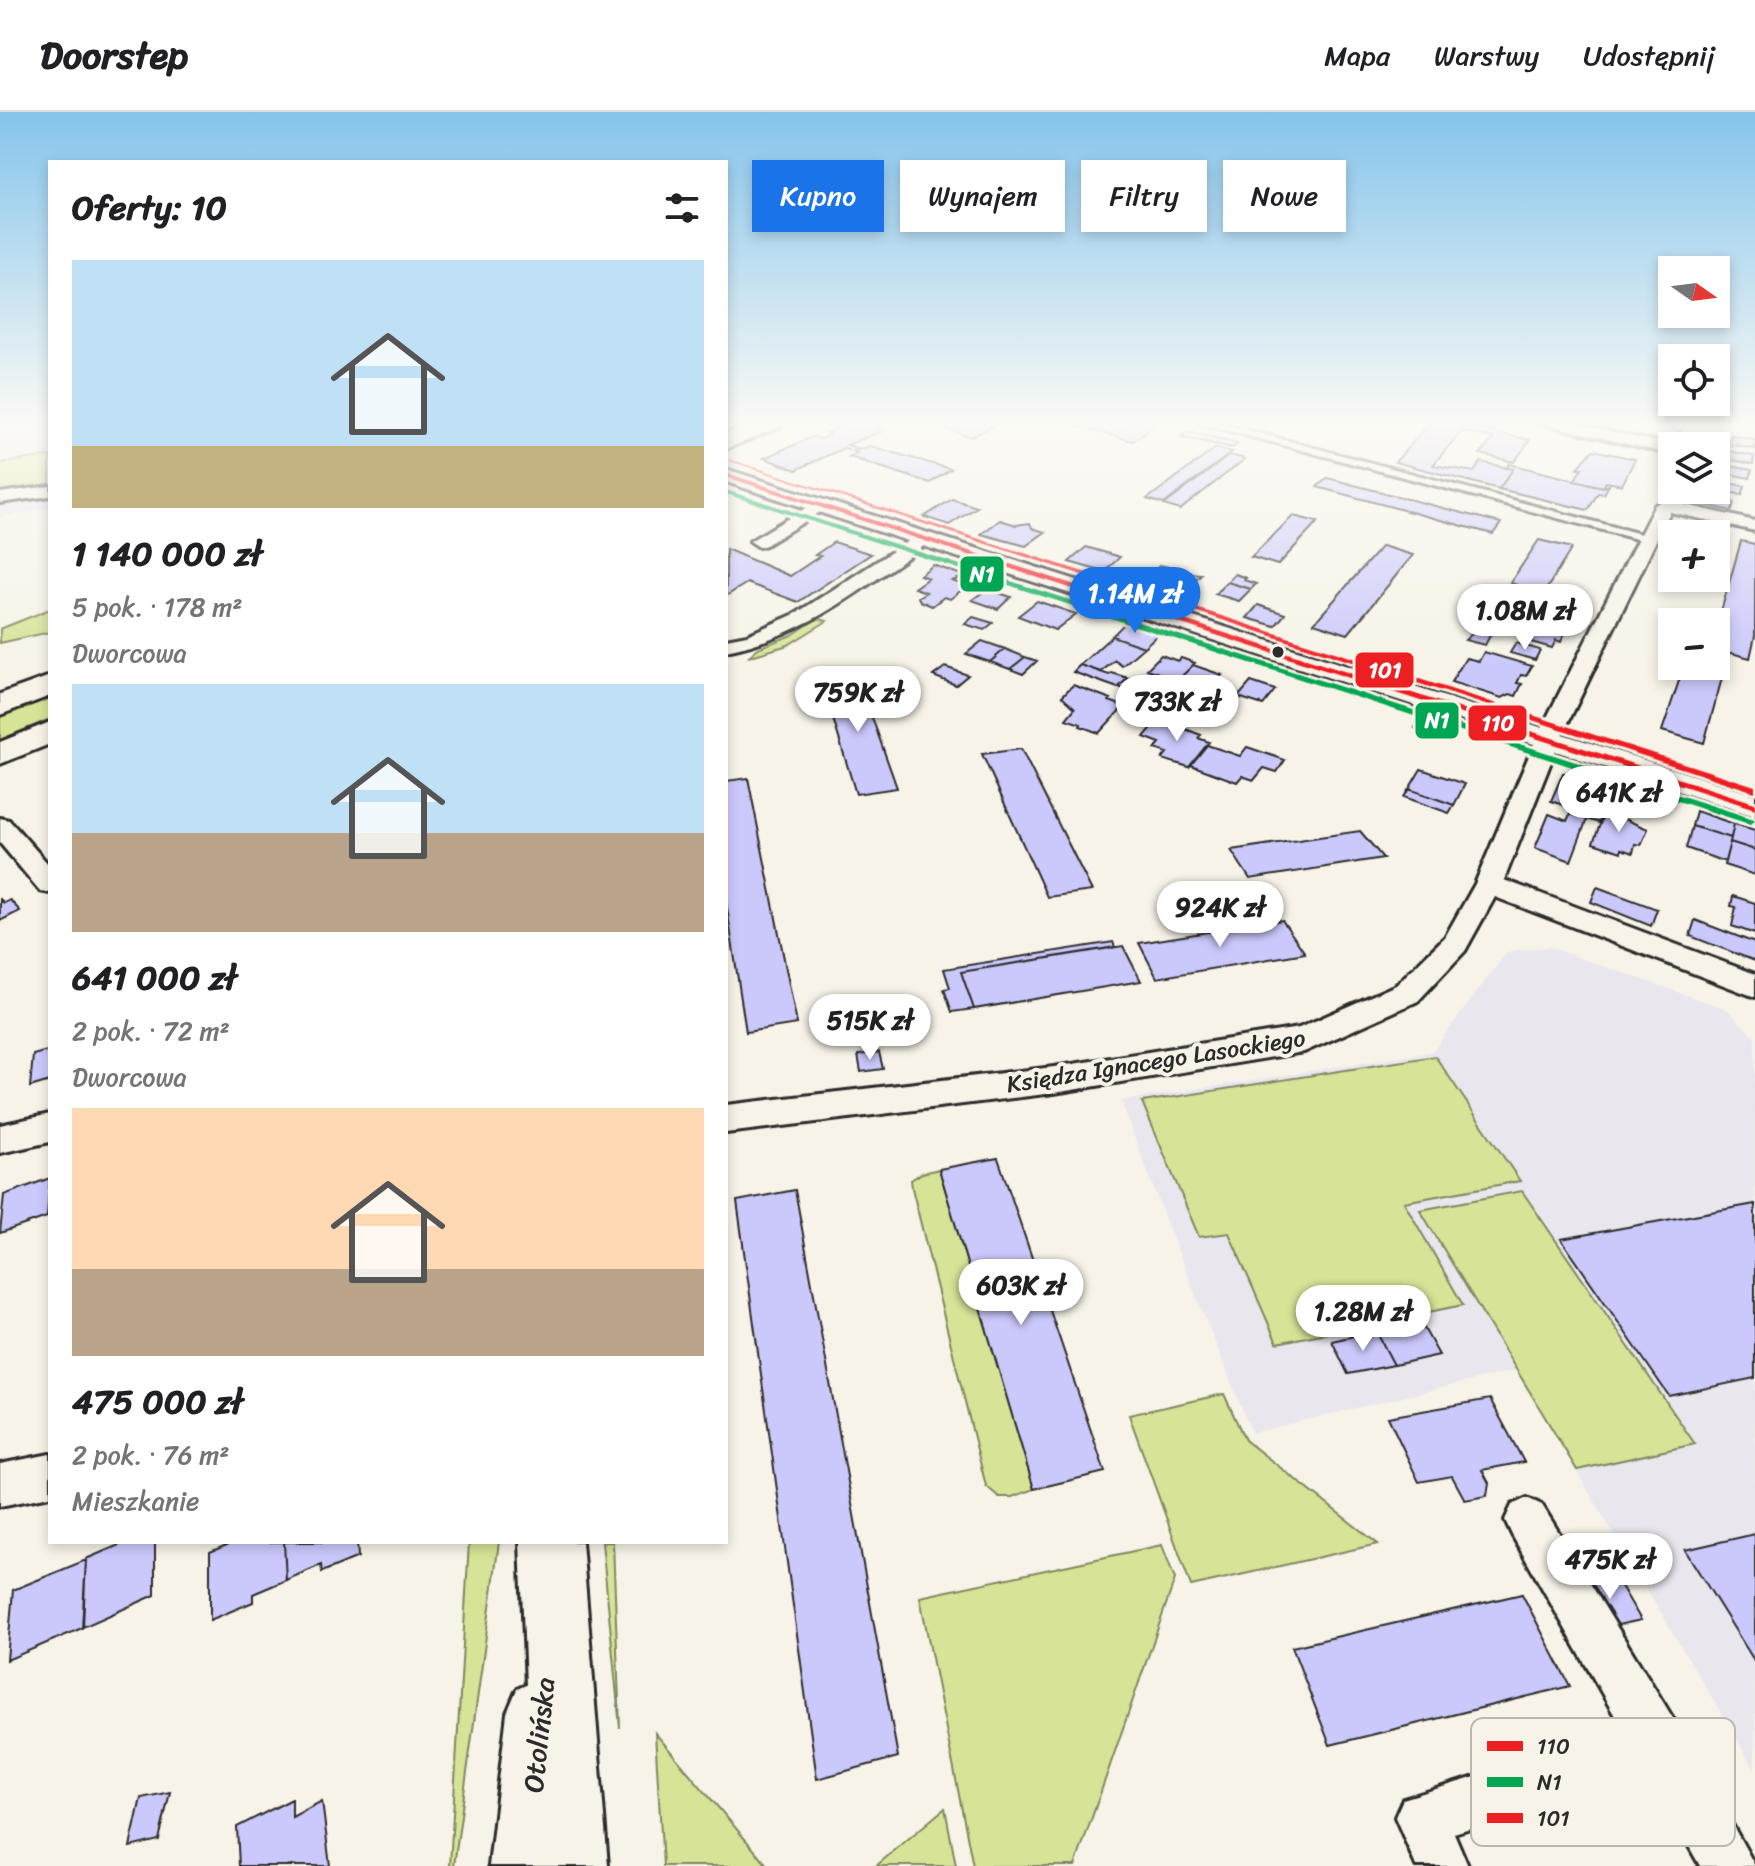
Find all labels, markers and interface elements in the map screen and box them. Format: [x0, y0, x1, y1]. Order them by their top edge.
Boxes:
text: Doorstep [40, 22, 188, 89]
text: Mapa [1324, 31, 1390, 80]
text: Warstwy [1434, 31, 1539, 80]
text: Udostępnij [1583, 31, 1715, 80]
chip: Kupno [752, 160, 884, 232]
chip: Wynajem [900, 160, 1065, 232]
chip: Filtry [1081, 160, 1207, 232]
chip: Nowe [1223, 160, 1346, 232]
text: Oferty: 10 [72, 178, 227, 238]
icon: filters [660, 186, 704, 230]
north arrow [1658, 256, 1730, 328]
map controls [1658, 256, 1730, 680]
icon: home [316, 312, 460, 456]
button: locate [1658, 344, 1730, 416]
button: layers [1658, 432, 1730, 504]
button: + [1658, 520, 1730, 592]
text: 1 140 000 zł [72, 524, 262, 584]
line badge: N1 [959, 555, 1005, 593]
text: N1 [969, 555, 995, 594]
pin: 1.14M zł [1052, 567, 1218, 635]
text: 1.14M zł [1087, 570, 1183, 616]
text: 5 pok. · 178 m² [72, 584, 242, 630]
pin: 1.08M zł [1442, 584, 1608, 652]
text: 1.08M zł [1475, 587, 1575, 633]
button: − [1658, 608, 1730, 680]
text: Dworcowa [72, 630, 187, 676]
unlabelled marker [1270, 644, 1286, 660]
line badge: 101 [1354, 651, 1415, 689]
text: 101 [1369, 651, 1402, 690]
pin: 759K zł [784, 666, 932, 734]
text: 759K zł [813, 669, 903, 715]
pin: 733K zł [1103, 675, 1251, 743]
text: 733K zł [1134, 678, 1220, 724]
line badge: N1 [1414, 701, 1460, 740]
text: N1 [1424, 701, 1450, 740]
line badge: 110 [1467, 704, 1528, 742]
text: 110 [1482, 704, 1514, 743]
icon: home [316, 736, 460, 880]
pin: 641K zł [1545, 766, 1693, 834]
text: 641K zł [1576, 769, 1662, 815]
pin: 924K zł [1146, 881, 1294, 949]
text: 924K zł [1175, 884, 1265, 930]
text: 641 000 zł [72, 948, 237, 1008]
pin: 515K zł [796, 994, 944, 1062]
text: 515K zł [827, 997, 913, 1043]
text: 2 pok. · 72 m² [72, 1008, 230, 1054]
street label: Księdza Ignacego Lasockiego [1004, 1017, 1308, 1105]
text: Dworcowa [72, 1054, 187, 1100]
icon: home [316, 1160, 460, 1304]
pin: 603K zł [947, 1259, 1095, 1327]
text: 603K zł [977, 1262, 1065, 1308]
pin: 1.28M zł [1280, 1285, 1446, 1353]
text: 1.28M zł [1314, 1288, 1412, 1334]
text: 475 000 zł [72, 1372, 243, 1432]
text: 2 pok. · 76 m² [72, 1432, 229, 1478]
text: Mieszkanie [72, 1478, 199, 1524]
pin: 475K zł [1536, 1533, 1684, 1601]
text: 475K zł [1565, 1536, 1655, 1582]
street label: Otolińska [509, 1675, 569, 1795]
legend [1471, 1718, 1735, 1846]
text: 110 [1537, 1727, 1570, 1766]
text: N1 [1537, 1763, 1562, 1802]
text: 101 [1537, 1799, 1570, 1838]

